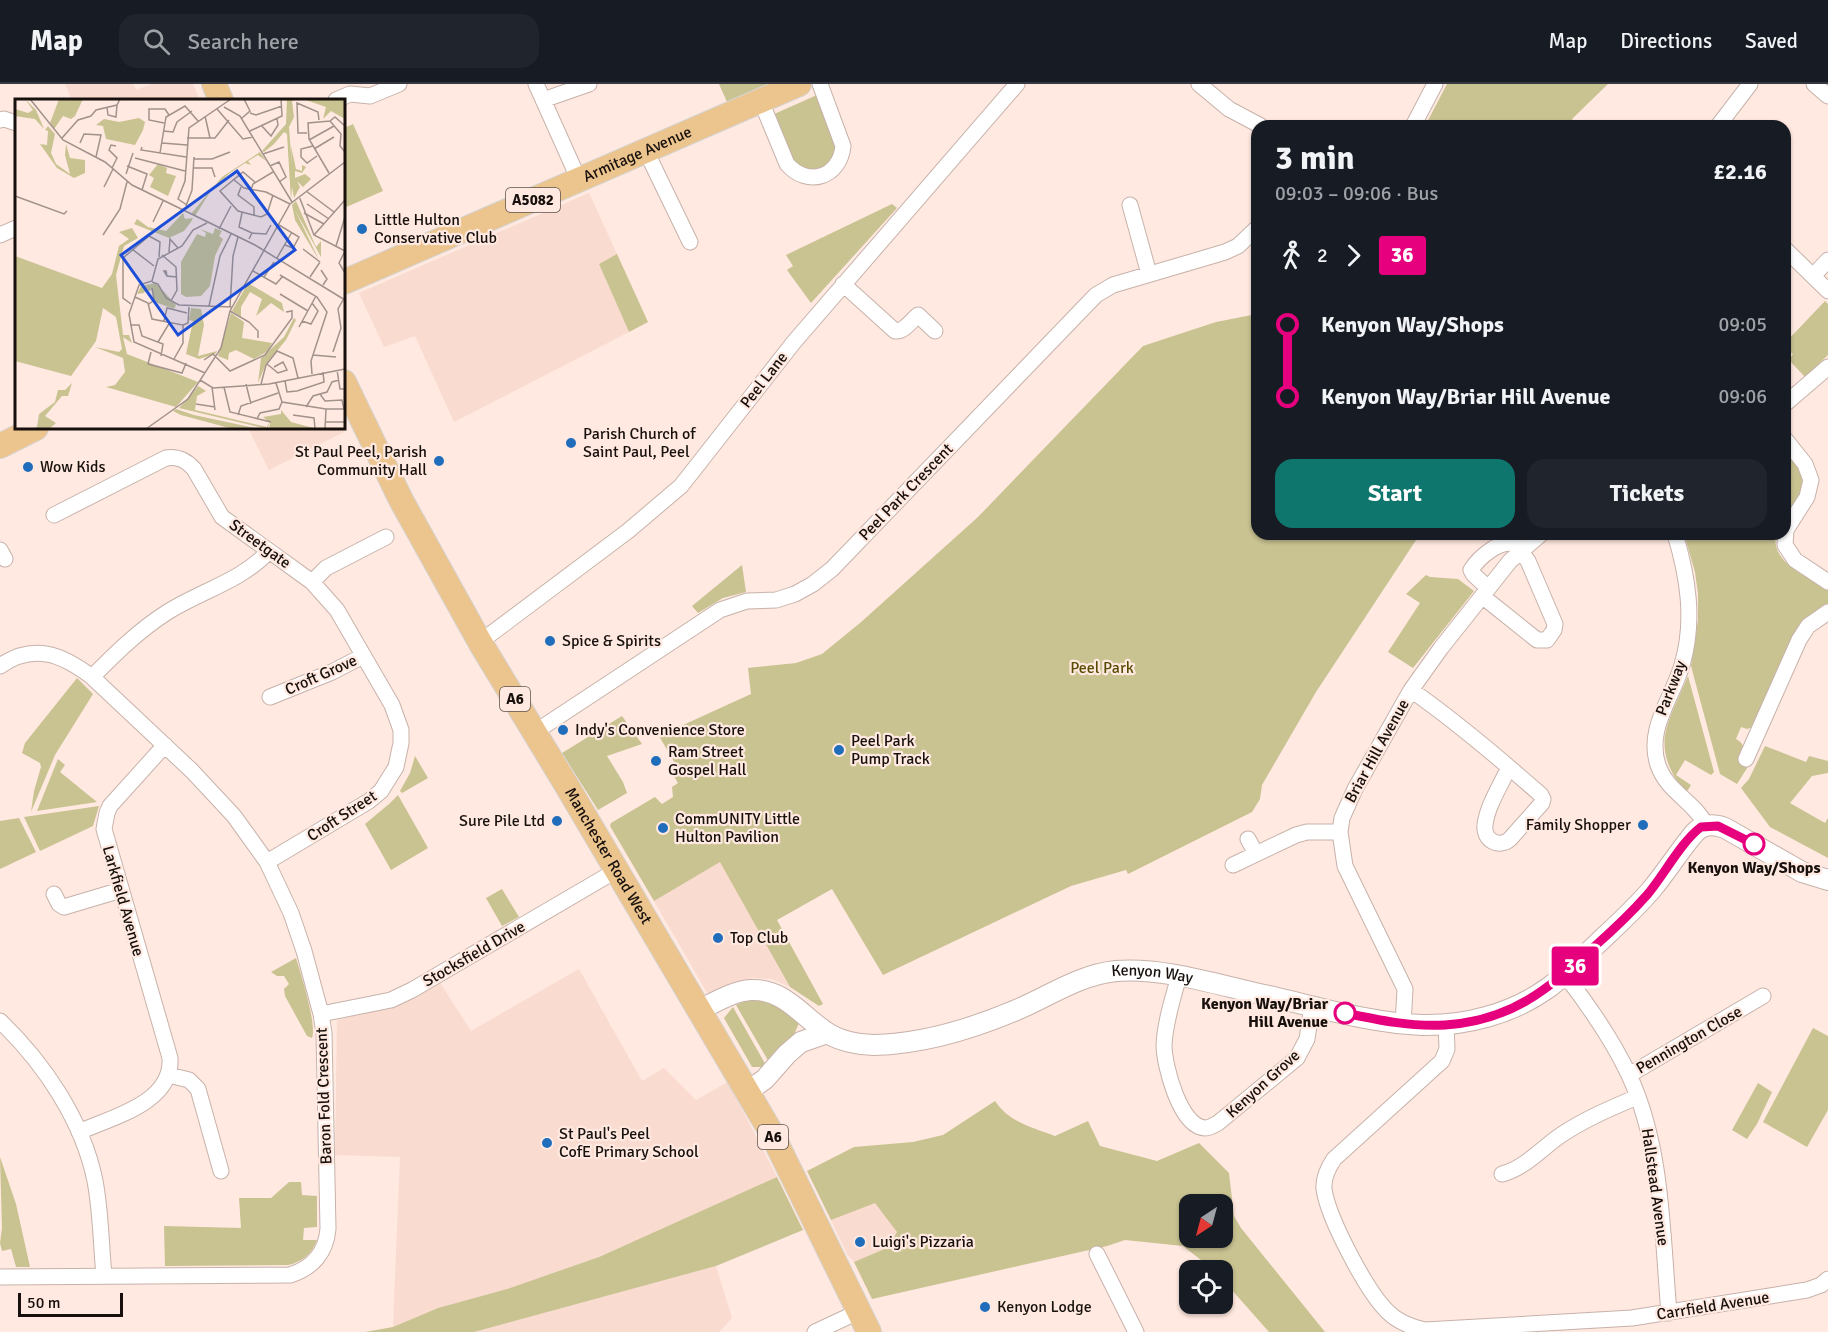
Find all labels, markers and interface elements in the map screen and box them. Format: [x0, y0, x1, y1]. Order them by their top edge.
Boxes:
search box [119, 14, 539, 68]
text: Map [30, 24, 83, 58]
icon: search [140, 25, 173, 58]
text: Search here [188, 28, 299, 55]
text: Map [1549, 28, 1587, 54]
text: Directions [1620, 28, 1712, 54]
text: Saved [1745, 28, 1798, 54]
inset map [15, 99, 345, 429]
street label: Armitage Avenue [580, 122, 695, 187]
text: 3 min [1275, 138, 1355, 179]
text: £2.16 [1713, 158, 1767, 185]
text: 09:03 – 09:06 · Bus [1275, 181, 1438, 206]
road number: A5082 [506, 188, 560, 212]
place label: Little Hulton Conservative Club [374, 210, 497, 248]
marker: Little Hulton Conservative Club [355, 222, 369, 236]
icon: walk [1275, 239, 1308, 272]
icon: forward [1337, 239, 1370, 272]
text: 36 [1391, 242, 1414, 268]
text: 2 [1317, 243, 1328, 268]
text: Kenyon Way/Shops [1321, 311, 1504, 338]
text: 09:05 [1718, 312, 1767, 337]
street label: Peel Lane [736, 348, 792, 412]
text: Kenyon Way/Briar Hill Avenue [1321, 383, 1610, 410]
text: 09:06 [1718, 384, 1767, 409]
place label: Parish Church of Saint Paul, Peel [583, 424, 696, 462]
marker: Parish Church of Saint Paul, Peel [564, 436, 578, 450]
street label: Peel Park Crescent [855, 439, 958, 545]
place label: St Paul Peel, Parish Community Hall [295, 442, 427, 480]
marker: St Paul Peel, Parish Community Hall [432, 454, 446, 468]
place label: Wow Kids [40, 457, 106, 477]
button: Start [1275, 459, 1515, 528]
button: Tickets [1527, 459, 1767, 528]
marker: Wow Kids [21, 460, 35, 474]
street label: Streetgate [225, 515, 295, 573]
place label: Spice & Spirits [562, 631, 661, 651]
marker: Spice & Spirits [543, 634, 557, 648]
street label: Croft Grove [282, 650, 360, 700]
street label: Parkway [1651, 657, 1691, 718]
park label: Peel Park [1070, 658, 1134, 678]
road number: A6 [500, 687, 530, 711]
street label: Briar Hill Avenue [1340, 696, 1414, 806]
place label: Indy's Convenience Store [575, 720, 745, 740]
marker: Indy's Convenience Store [556, 723, 570, 737]
place label: Peel Park Pump Track [851, 731, 930, 769]
place label: Ram Street Gospel Hall [668, 742, 747, 780]
marker: Peel Park Pump Track [832, 743, 846, 757]
marker: Ram Street Gospel Hall [649, 754, 663, 768]
street label: Manchester Road West [560, 784, 656, 928]
street label: Croft Street [303, 786, 381, 846]
place label: CommUNITY Little Hulton Pavilion [675, 809, 800, 847]
place label: Sure Pile Ltd [459, 811, 545, 831]
marker: Sure Pile Ltd [550, 814, 564, 828]
place label: Family Shopper [1526, 815, 1631, 835]
marker: Family Shopper [1636, 818, 1650, 832]
marker: CommUNITY Little Hulton Pavilion [656, 821, 670, 835]
marker: Kenyon Way/Shops [1743, 833, 1765, 855]
street label: Larkfield Avenue [98, 843, 148, 959]
place label: Kenyon Way/Shops [1688, 858, 1820, 878]
street label: Stocksfield Drive [419, 917, 529, 991]
place label: Top Club [730, 928, 788, 948]
marker: Top Club [711, 931, 725, 945]
line badge: 36 [1548, 946, 1602, 986]
text: 36 [1564, 953, 1586, 979]
street label: Kenyon Way [1111, 960, 1195, 988]
place label: Kenyon Way/Briar Hill Avenue [1201, 994, 1329, 1032]
marker: Kenyon Way/Briar Hill Avenue [1334, 1002, 1356, 1024]
street label: Pennington Close [1632, 1002, 1746, 1078]
street label: Baron Fold Crescent [312, 1027, 336, 1165]
street label: Kenyon Grove [1222, 1046, 1304, 1122]
place label: St Paul's Peel CofE Primary School [559, 1124, 699, 1162]
road number: A6 [758, 1125, 788, 1149]
street label: Hallstead Avenue [1637, 1127, 1673, 1247]
marker: St Paul's Peel CofE Primary School [540, 1136, 554, 1150]
north arrow [1179, 1194, 1233, 1248]
map controls [1179, 1194, 1233, 1314]
place label: Luigi's Pizzaria [872, 1232, 974, 1252]
marker: Luigi's Pizzaria [853, 1235, 867, 1249]
button: locate [1179, 1260, 1233, 1314]
street label: Carrfield Avenue [1655, 1287, 1771, 1325]
scale bar [18, 1290, 123, 1318]
text: 50 m [27, 1293, 61, 1313]
place label: Kenyon Lodge [997, 1297, 1092, 1317]
marker: Kenyon Lodge [978, 1300, 992, 1314]

